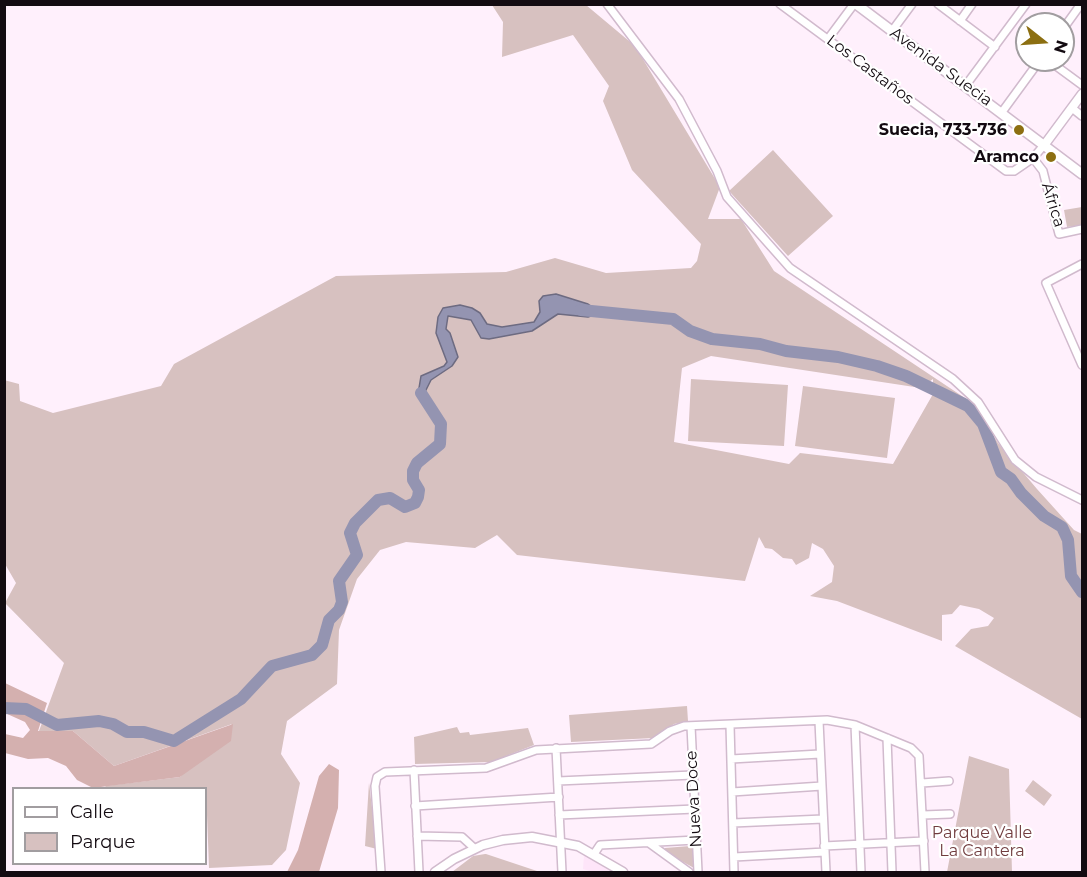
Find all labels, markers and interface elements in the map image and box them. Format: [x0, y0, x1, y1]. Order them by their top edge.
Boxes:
north arrow [1015, 12, 1075, 72]
street label: Avenida Suecia [886, 23, 996, 111]
street label: Los Castaños [823, 31, 917, 109]
text: N [1050, 38, 1072, 56]
place label: Suecia, 733-736 [879, 120, 1007, 140]
marker: Suecia, 733-736 [1012, 123, 1026, 137]
place label: Aramco [974, 147, 1039, 167]
marker: Aramco [1044, 150, 1058, 164]
street label: África [1037, 180, 1069, 230]
street label: Nueva Doce [682, 750, 706, 848]
legend [12, 787, 207, 865]
text: Calle [70, 801, 114, 823]
park label: Parque Valle La Cantera [932, 823, 1032, 861]
text: Parque [70, 831, 135, 853]

